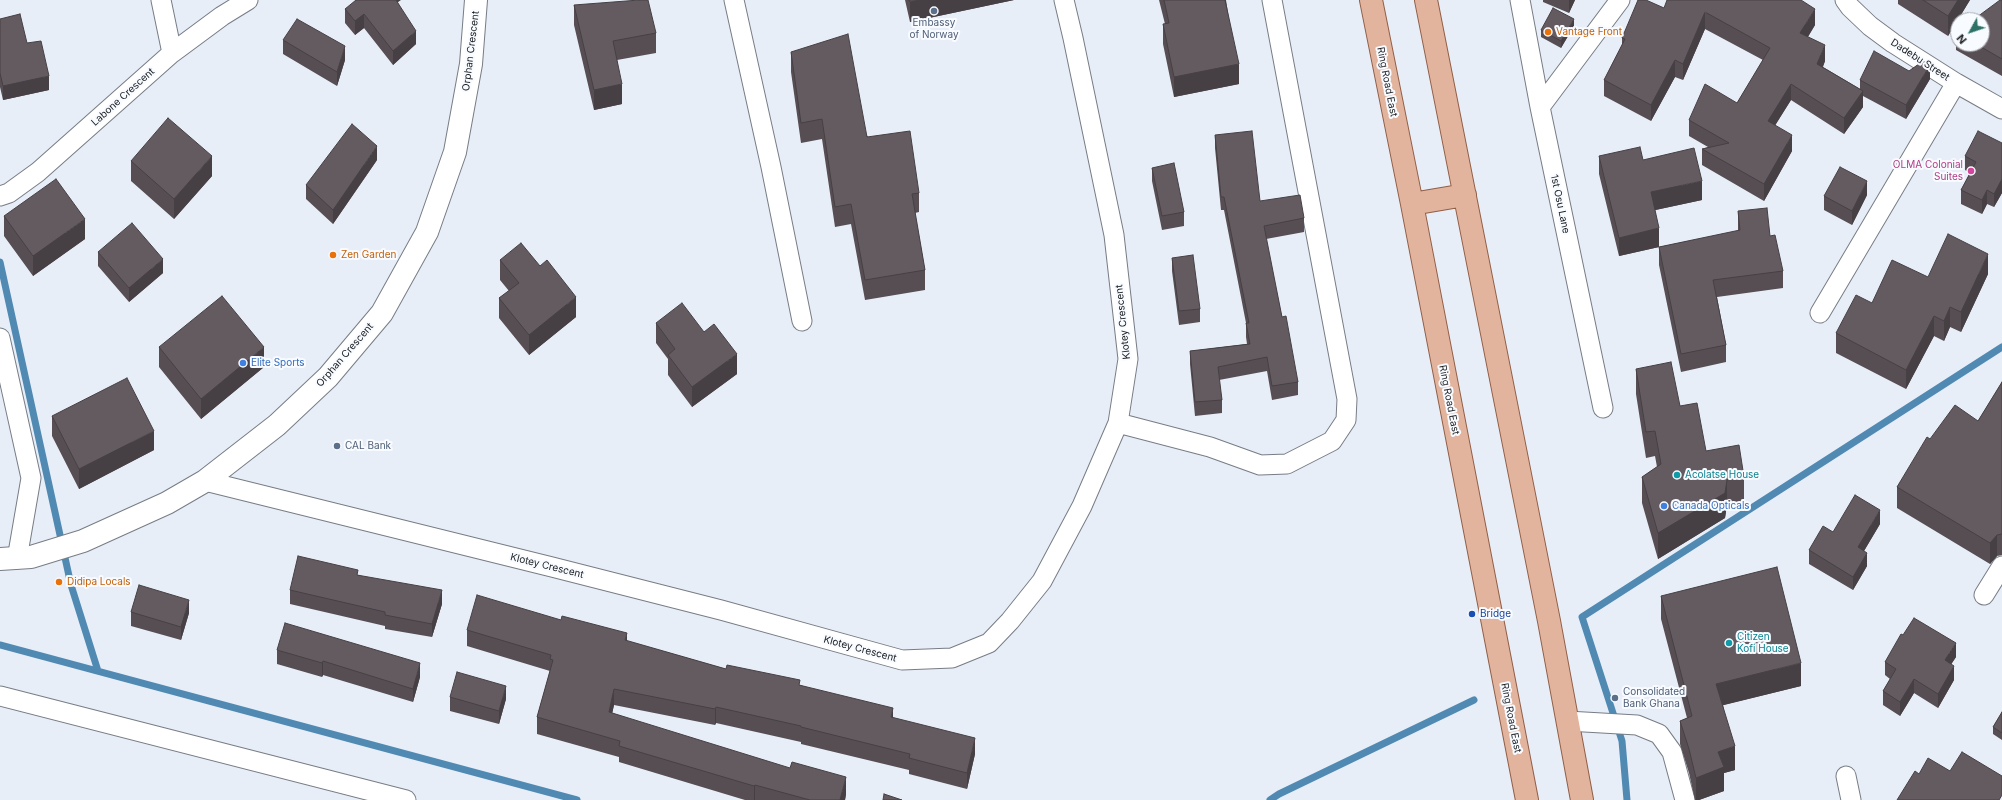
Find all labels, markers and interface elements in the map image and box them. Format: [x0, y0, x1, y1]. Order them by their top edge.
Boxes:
marker: Embassy of Norway [929, 6, 939, 16]
street label: Orphan Crescent [460, 10, 482, 92]
north arrow [1950, 12, 1990, 52]
place label: Embassy of Norway [909, 17, 959, 40]
place label: Vantage Front [1556, 26, 1622, 38]
marker: Vantage Front [1543, 27, 1553, 37]
text: N [1954, 31, 1970, 47]
street label: Dadebu Street [1888, 36, 1952, 84]
street label: Ring Road East [1374, 46, 1400, 118]
street label: Labone Crescent [89, 66, 157, 128]
place label: OLMA Colonial Suites [1893, 159, 1963, 182]
marker: OLMA Colonial Suites [1966, 166, 1976, 176]
street label: 1st Osu Lane [1548, 173, 1572, 235]
place label: Zen Garden [341, 249, 396, 261]
marker: Zen Garden [328, 250, 338, 260]
street label: Klotey Crescent [1113, 284, 1133, 360]
street label: Orphan Crescent [314, 321, 376, 389]
place label: Elite Sports [251, 357, 305, 369]
marker: Elite Sports [238, 358, 248, 368]
street label: Ring Road East [1436, 364, 1462, 436]
place label: CAL Bank [345, 440, 391, 452]
marker: CAL Bank [332, 441, 342, 451]
place label: Acolatse House [1685, 469, 1759, 481]
marker: Acolatse House [1672, 470, 1682, 480]
place label: Canada Opticals [1672, 500, 1750, 512]
marker: Canada Opticals [1659, 501, 1669, 511]
street label: Klotey Crescent [509, 551, 585, 581]
place label: Didipa Locals [67, 576, 131, 588]
marker: Didipa Locals [54, 577, 64, 587]
place label: Bridge [1480, 608, 1511, 620]
marker: Bridge [1467, 609, 1477, 619]
place label: Citizen Kofi House [1737, 631, 1789, 654]
street label: Klotey Crescent [822, 633, 898, 665]
marker: Citizen Kofi House [1724, 638, 1734, 648]
street label: Ring Road East [1498, 682, 1524, 754]
place label: Consolidated Bank Ghana [1623, 686, 1685, 710]
marker: Consolidated Bank Ghana [1610, 693, 1620, 703]

